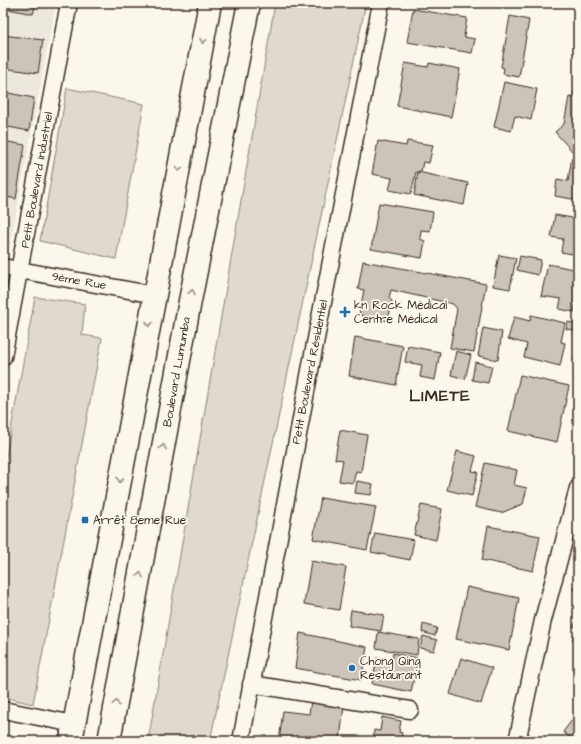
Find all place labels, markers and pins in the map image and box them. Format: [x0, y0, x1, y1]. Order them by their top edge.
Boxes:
place label: kn Rock Médical Centre Médical [354, 297, 447, 328]
marker: kn Rock Médical Centre Médical [339, 306, 351, 318]
place label: Arrêt 8eme Rue [93, 512, 187, 529]
marker: Arrêt 8eme Rue [80, 515, 90, 525]
place label: Chong Qing Restaurant [360, 653, 422, 684]
marker: Chong Qing Restaurant [347, 663, 357, 673]

